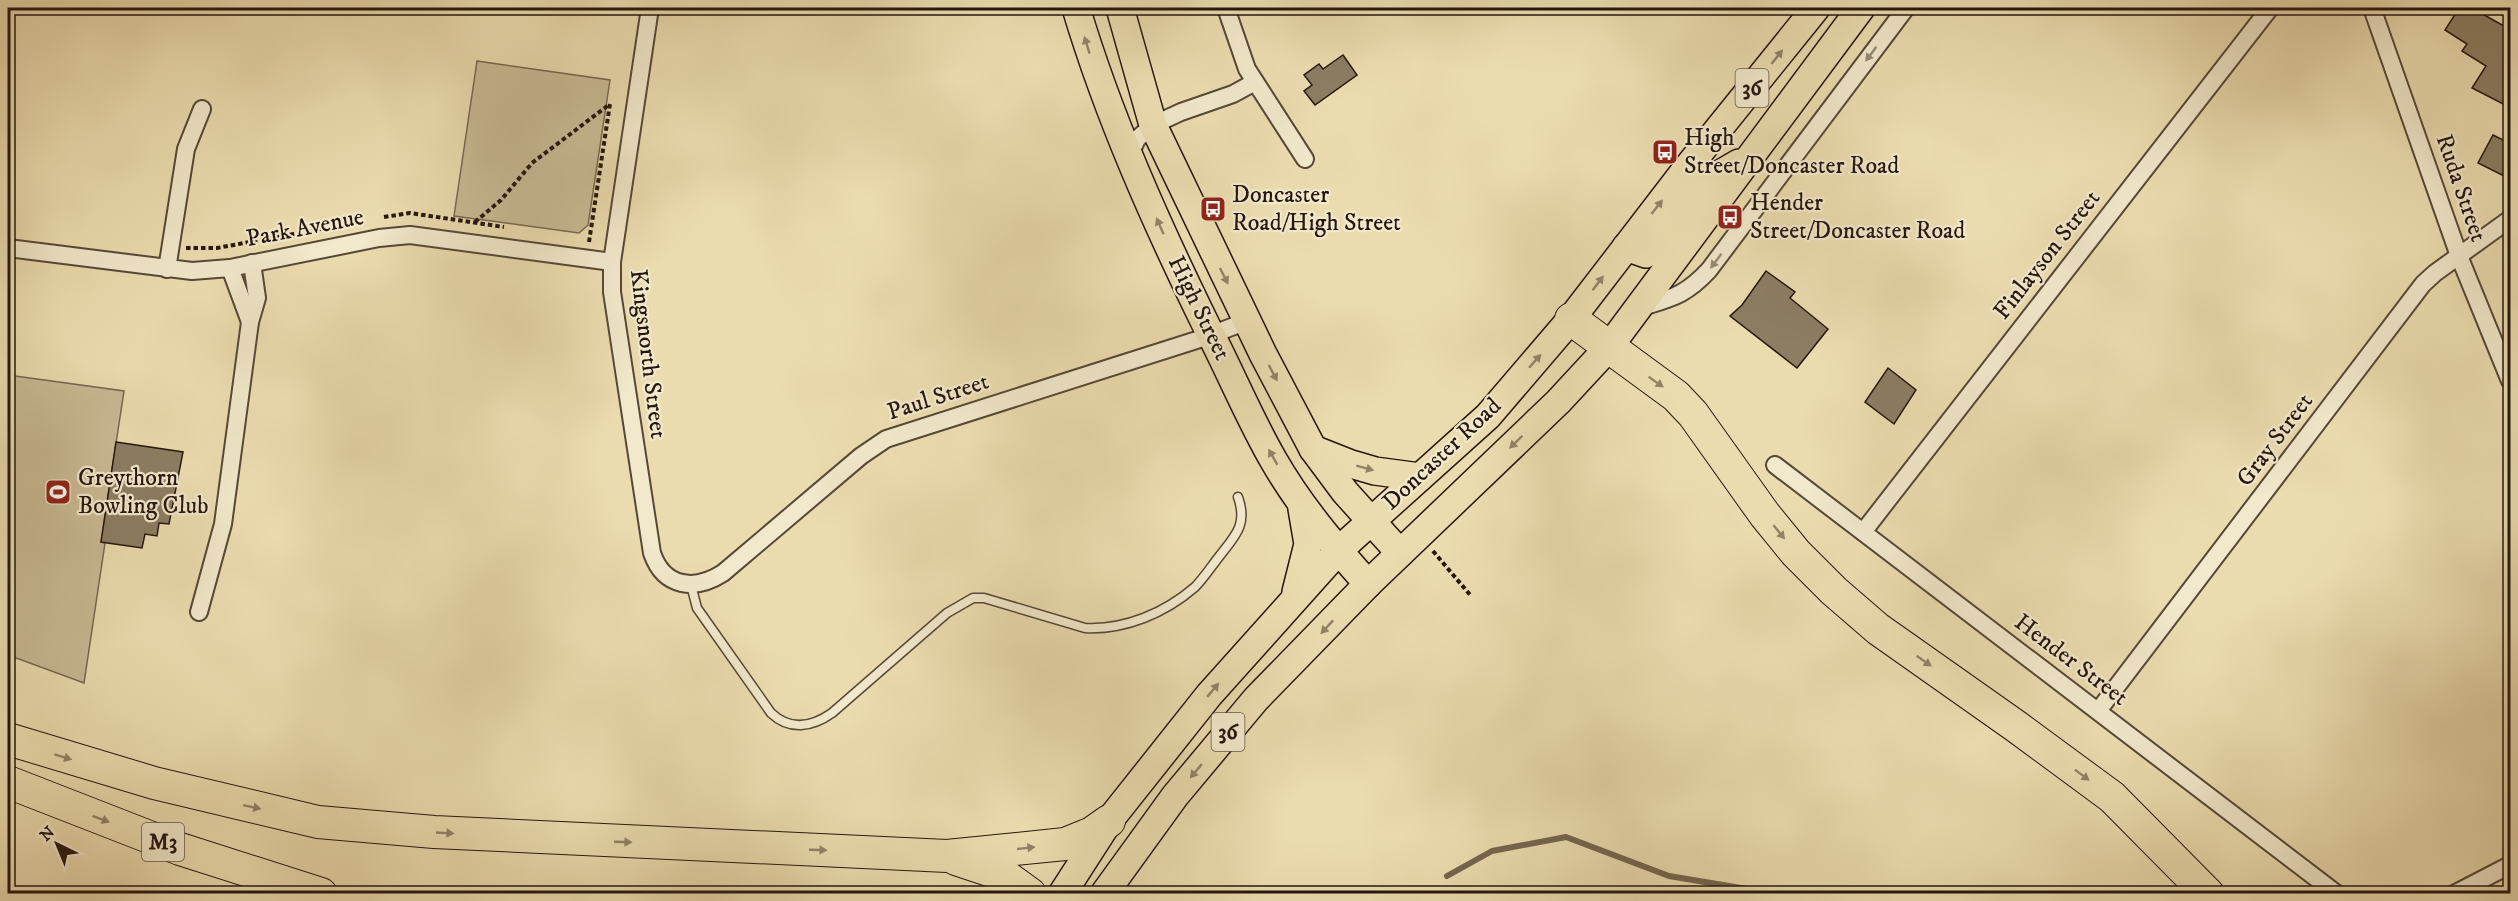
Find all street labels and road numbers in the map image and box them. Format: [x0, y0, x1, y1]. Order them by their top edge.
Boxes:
road number: 36 [1736, 69, 1768, 107]
street label: Ruda Street [2429, 130, 2493, 246]
street label: Finlayson Street [1987, 184, 2107, 326]
street label: Park Avenue [244, 202, 366, 254]
street label: High Street [1161, 251, 1237, 365]
street label: Kingsnorth Street [623, 268, 673, 441]
street label: Paul Street [884, 366, 993, 427]
street label: Gray Street [2230, 387, 2320, 493]
street label: Doncaster Road [1376, 391, 1508, 517]
street label: Hender Street [2008, 607, 2134, 713]
road number: 36 [1212, 713, 1244, 751]
road number: M3 [142, 823, 184, 861]

